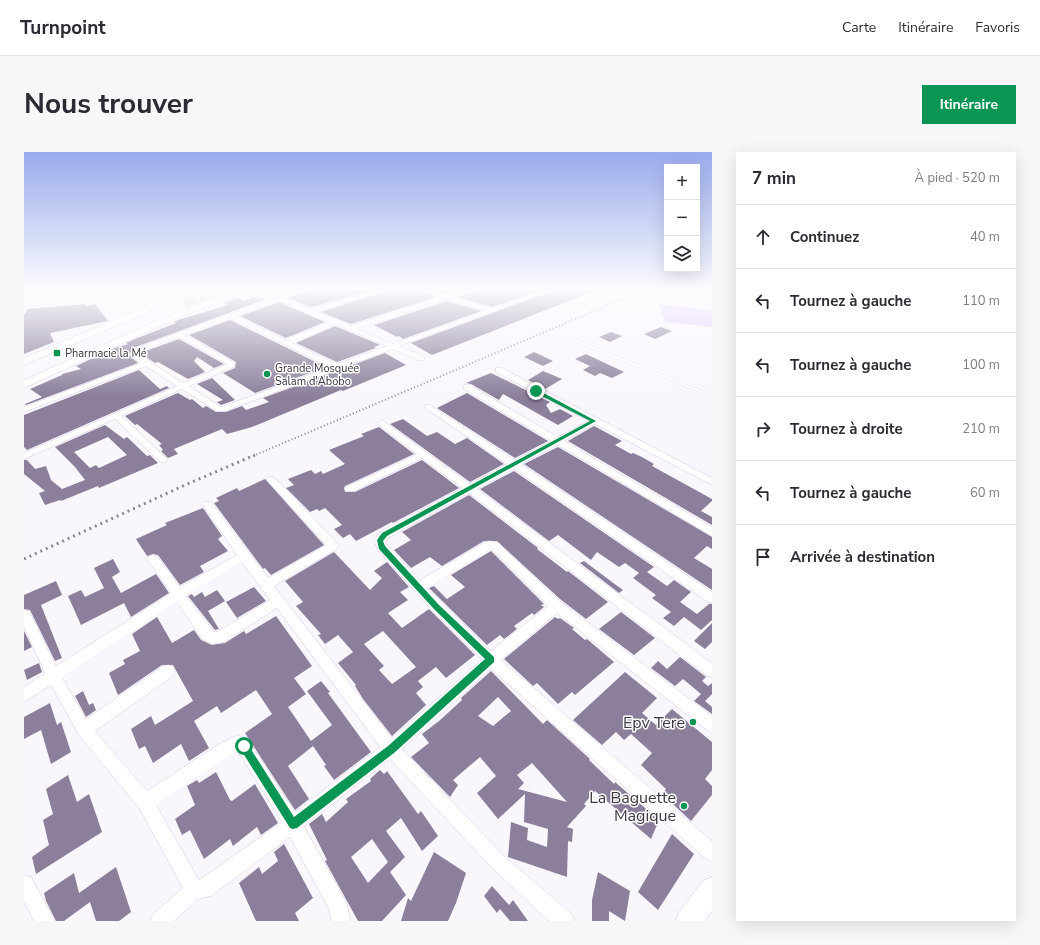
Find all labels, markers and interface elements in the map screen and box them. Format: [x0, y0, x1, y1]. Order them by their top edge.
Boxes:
text: Turnpoint [20, 15, 106, 41]
text: Carte [842, 18, 876, 37]
text: Itinéraire [898, 18, 953, 37]
text: Favoris [975, 18, 1020, 37]
text: Nous trouver [24, 85, 193, 123]
button: Itinéraire [922, 85, 1016, 124]
map controls [664, 164, 700, 272]
button: + [664, 164, 700, 200]
text: 7 min [752, 167, 796, 190]
text: À pied · 520 m [915, 169, 1000, 187]
button: − [664, 200, 700, 236]
icon: ahead [752, 226, 774, 248]
text: Continuez [790, 227, 859, 247]
text: 40 m [970, 228, 1000, 246]
button: layers [664, 236, 700, 272]
icon: left [752, 290, 774, 312]
text: Tournez à gauche [790, 291, 912, 311]
text: 110 m [962, 292, 1000, 310]
place label: Pharmacie la Mé [65, 346, 147, 361]
marker: Pharmacie la Mé [52, 348, 62, 358]
icon: left [752, 354, 774, 376]
text: Tournez à gauche [790, 355, 912, 375]
text: 100 m [962, 356, 1000, 374]
place label: Grande Mosquée Salam d'Abobo [275, 361, 359, 389]
marker: Grande Mosquée Salam d'Abobo [262, 369, 272, 379]
route end [527, 382, 545, 400]
icon: right [752, 418, 774, 440]
text: Tournez à droite [790, 419, 903, 439]
text: 210 m [962, 420, 1000, 438]
icon: left [752, 482, 774, 504]
text: Tournez à gauche [790, 483, 912, 503]
text: 60 m [970, 484, 1000, 502]
icon: arrive [752, 546, 774, 568]
text: Arrivée à destination [790, 547, 935, 567]
place label: Epv Tere [623, 712, 685, 734]
marker: Epv Tere [688, 717, 698, 727]
route start [235, 737, 253, 755]
place label: La Baguette Magique [589, 787, 676, 827]
marker: La Baguette Magique [679, 801, 689, 811]

